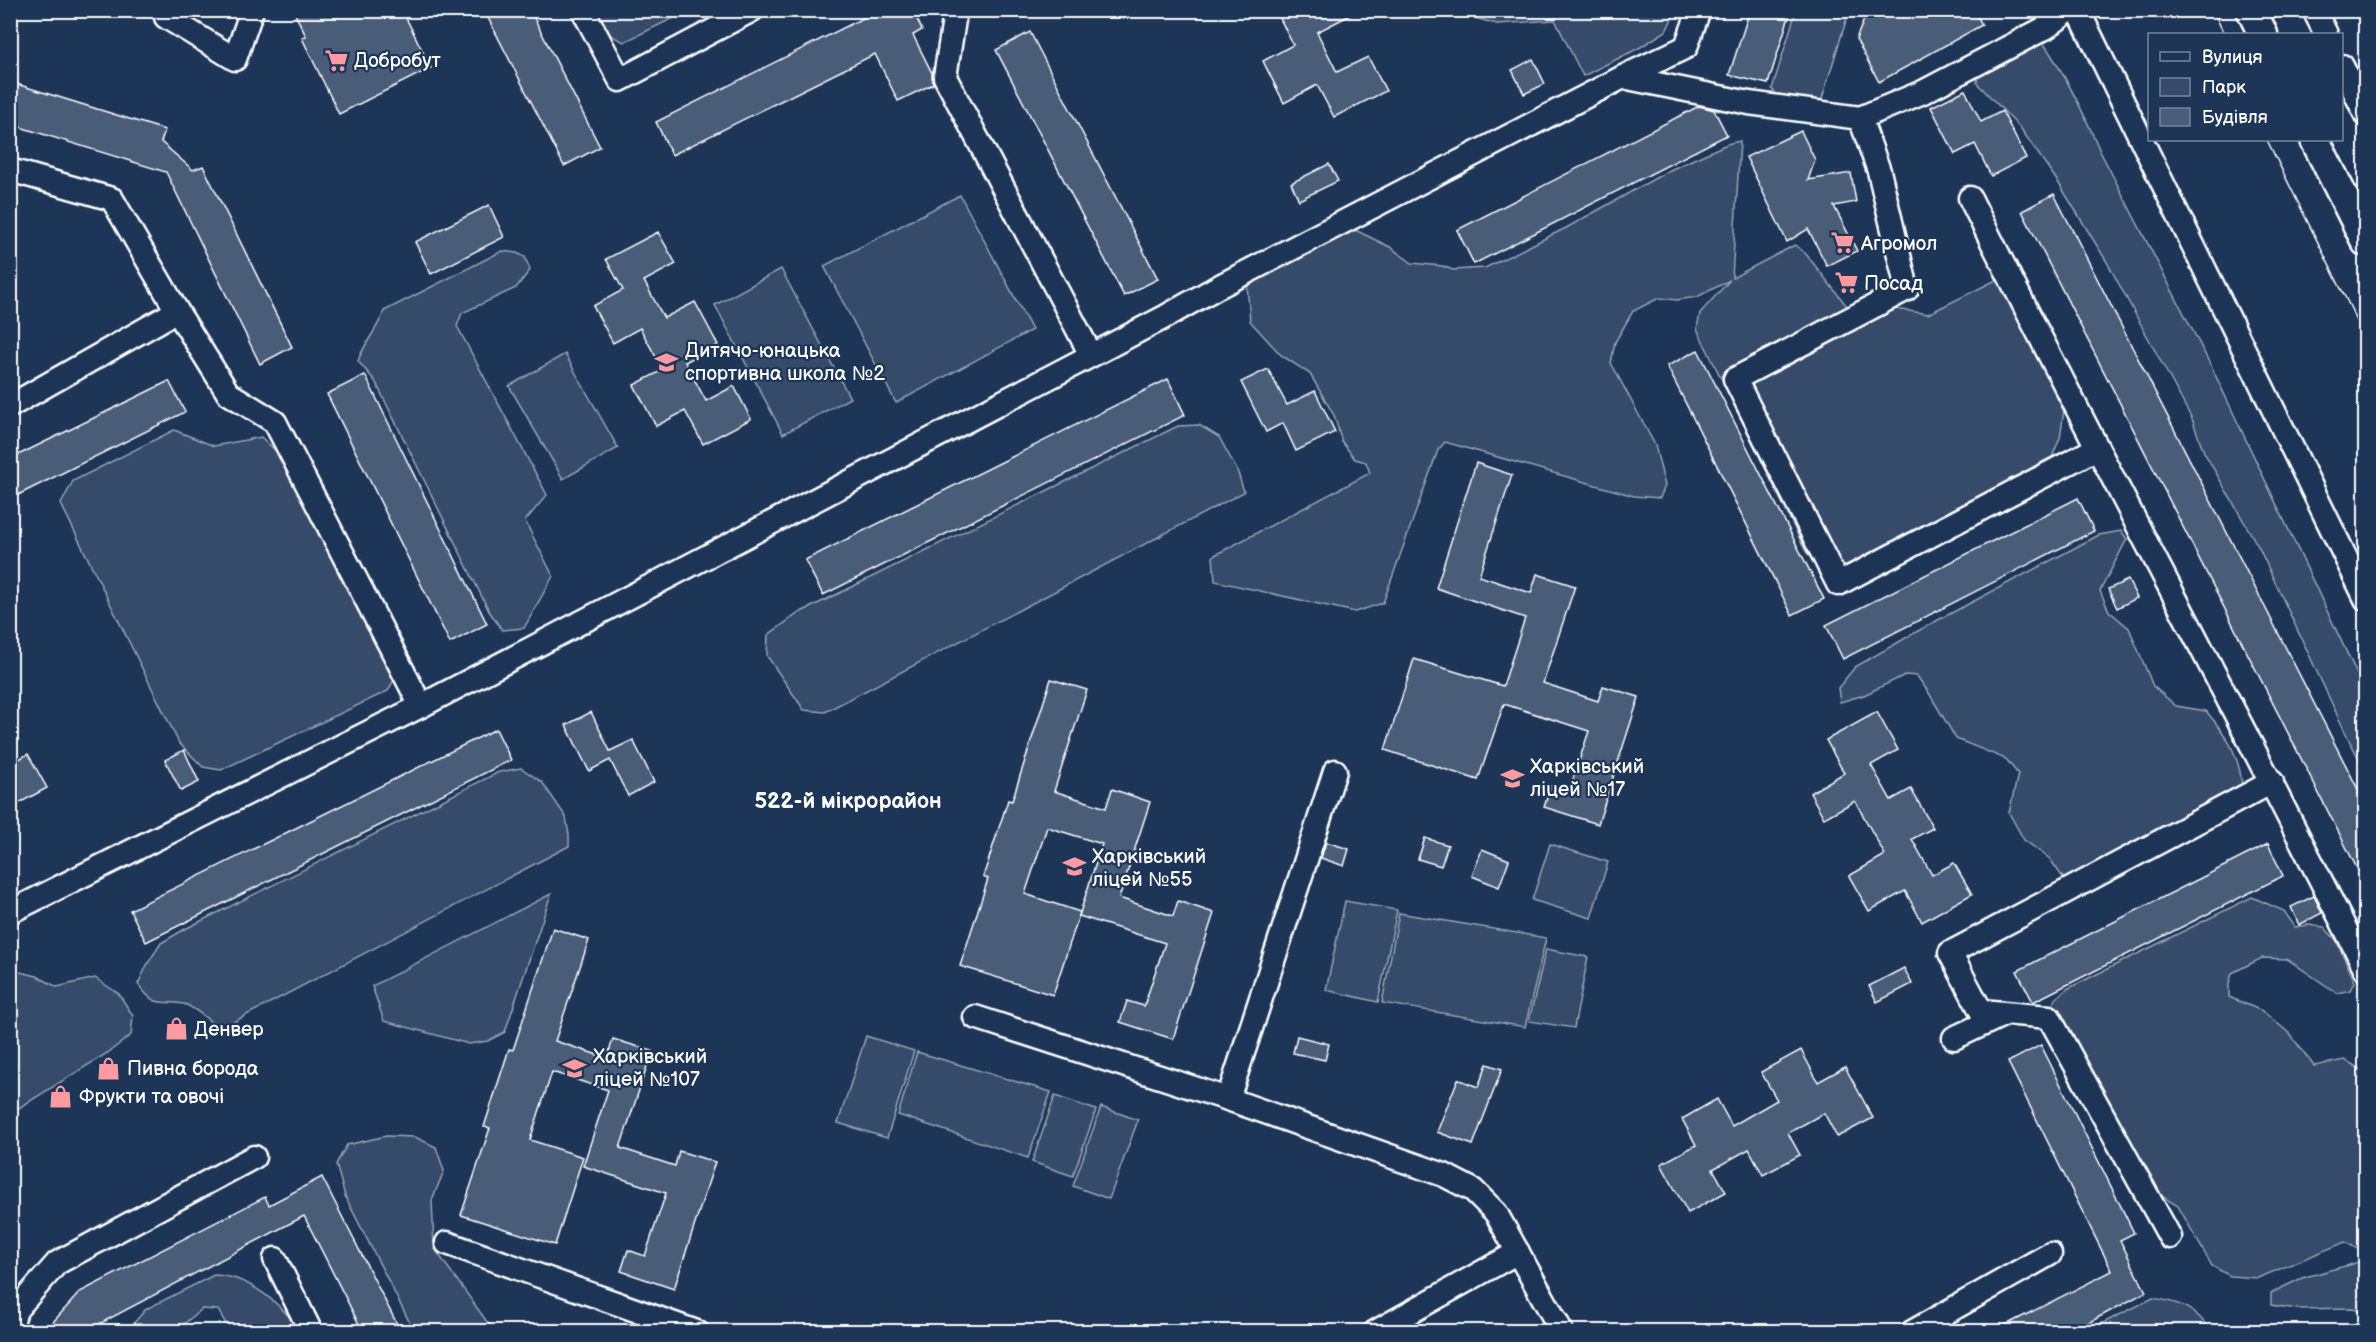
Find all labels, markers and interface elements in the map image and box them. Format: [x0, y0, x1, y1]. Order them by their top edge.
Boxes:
legend [2148, 33, 2343, 141]
supermarket icon: Добробут [323, 47, 349, 73]
text: Вулиця [2202, 47, 2263, 68]
place label: Добробут [354, 49, 441, 73]
text: Парк [2202, 77, 2246, 98]
text: Будівля [2202, 107, 2268, 128]
supermarket icon: Агромол [1830, 230, 1856, 256]
place label: Агромол [1860, 232, 1937, 256]
supermarket icon: Посад [1833, 270, 1859, 296]
place label: Посад [1864, 272, 1923, 296]
place label: Дитячо-юнацька спортивна школа №2 [685, 339, 885, 386]
school or university icon: Дитячо-юнацька спортивна школа №2 [654, 349, 680, 375]
place label: Харківський ліцей №17 [1530, 755, 1644, 802]
school or university icon: Харківський ліцей №17 [1499, 765, 1525, 791]
district label: 522-й мікрорайон [754, 788, 942, 815]
place label: Харківський ліцей №55 [1092, 845, 1206, 892]
school or university icon: Харківський ліцей №55 [1061, 854, 1087, 880]
shop icon: Денвер [163, 1016, 189, 1042]
place label: Денвер [194, 1018, 264, 1042]
place label: Харківський ліцей №107 [593, 1045, 707, 1092]
shop icon: Пивна борода [96, 1055, 122, 1081]
school or university icon: Харківський ліцей №107 [562, 1055, 588, 1081]
place label: Пивна борода [127, 1057, 259, 1081]
shop icon: Фрукти та овочі [48, 1083, 74, 1109]
place label: Фрукти та овочі [79, 1085, 224, 1109]

